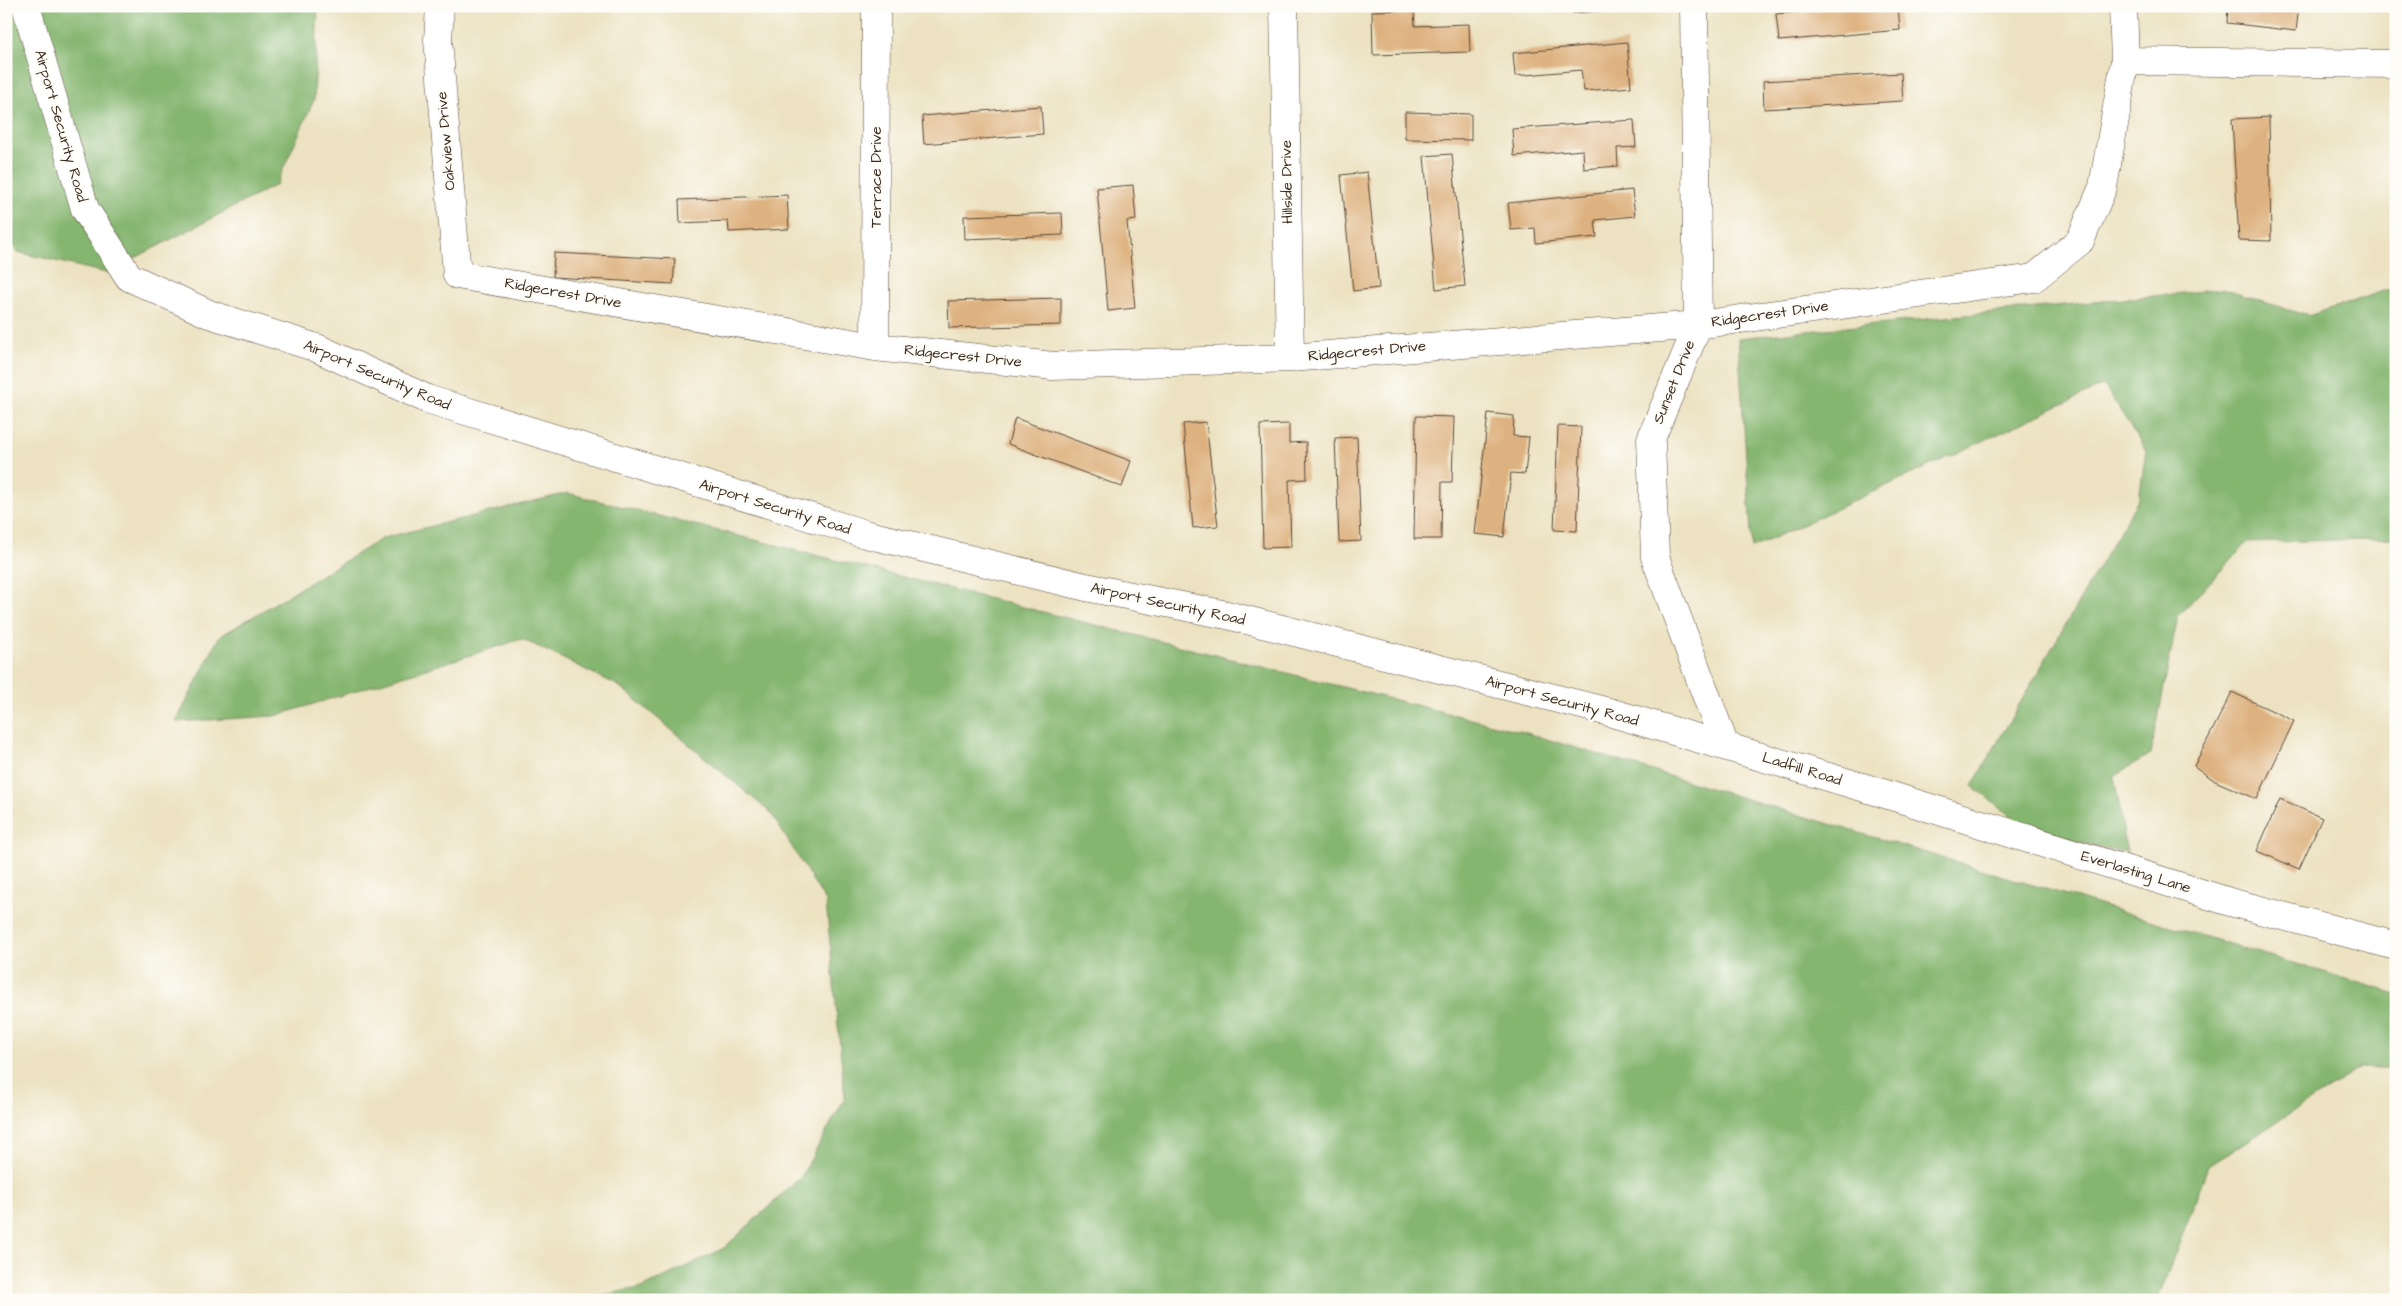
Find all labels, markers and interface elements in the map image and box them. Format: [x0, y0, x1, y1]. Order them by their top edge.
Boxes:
street label: Airport Security Road [28, 47, 93, 205]
street label: Oakview Drive [431, 91, 461, 191]
street label: Terrace Drive [866, 126, 887, 228]
street label: Hillside Drive [1276, 140, 1298, 224]
street label: Ridgecrest Drive [503, 272, 623, 315]
street label: Ridgecrest Drive [1710, 295, 1830, 334]
street label: Airport Security Road [300, 335, 454, 416]
street label: Ridgecrest Drive [1307, 335, 1427, 368]
street label: Sunset Drive [1648, 337, 1700, 427]
street label: Ridgecrest Drive [903, 339, 1023, 374]
street label: Airport Security Road [696, 474, 854, 541]
street label: Airport Security Road [1089, 577, 1247, 632]
street label: Airport Security Road [1483, 670, 1641, 733]
street label: Ladfill Road [1760, 747, 1845, 791]
street label: Everlasting Lane [2078, 845, 2193, 900]

